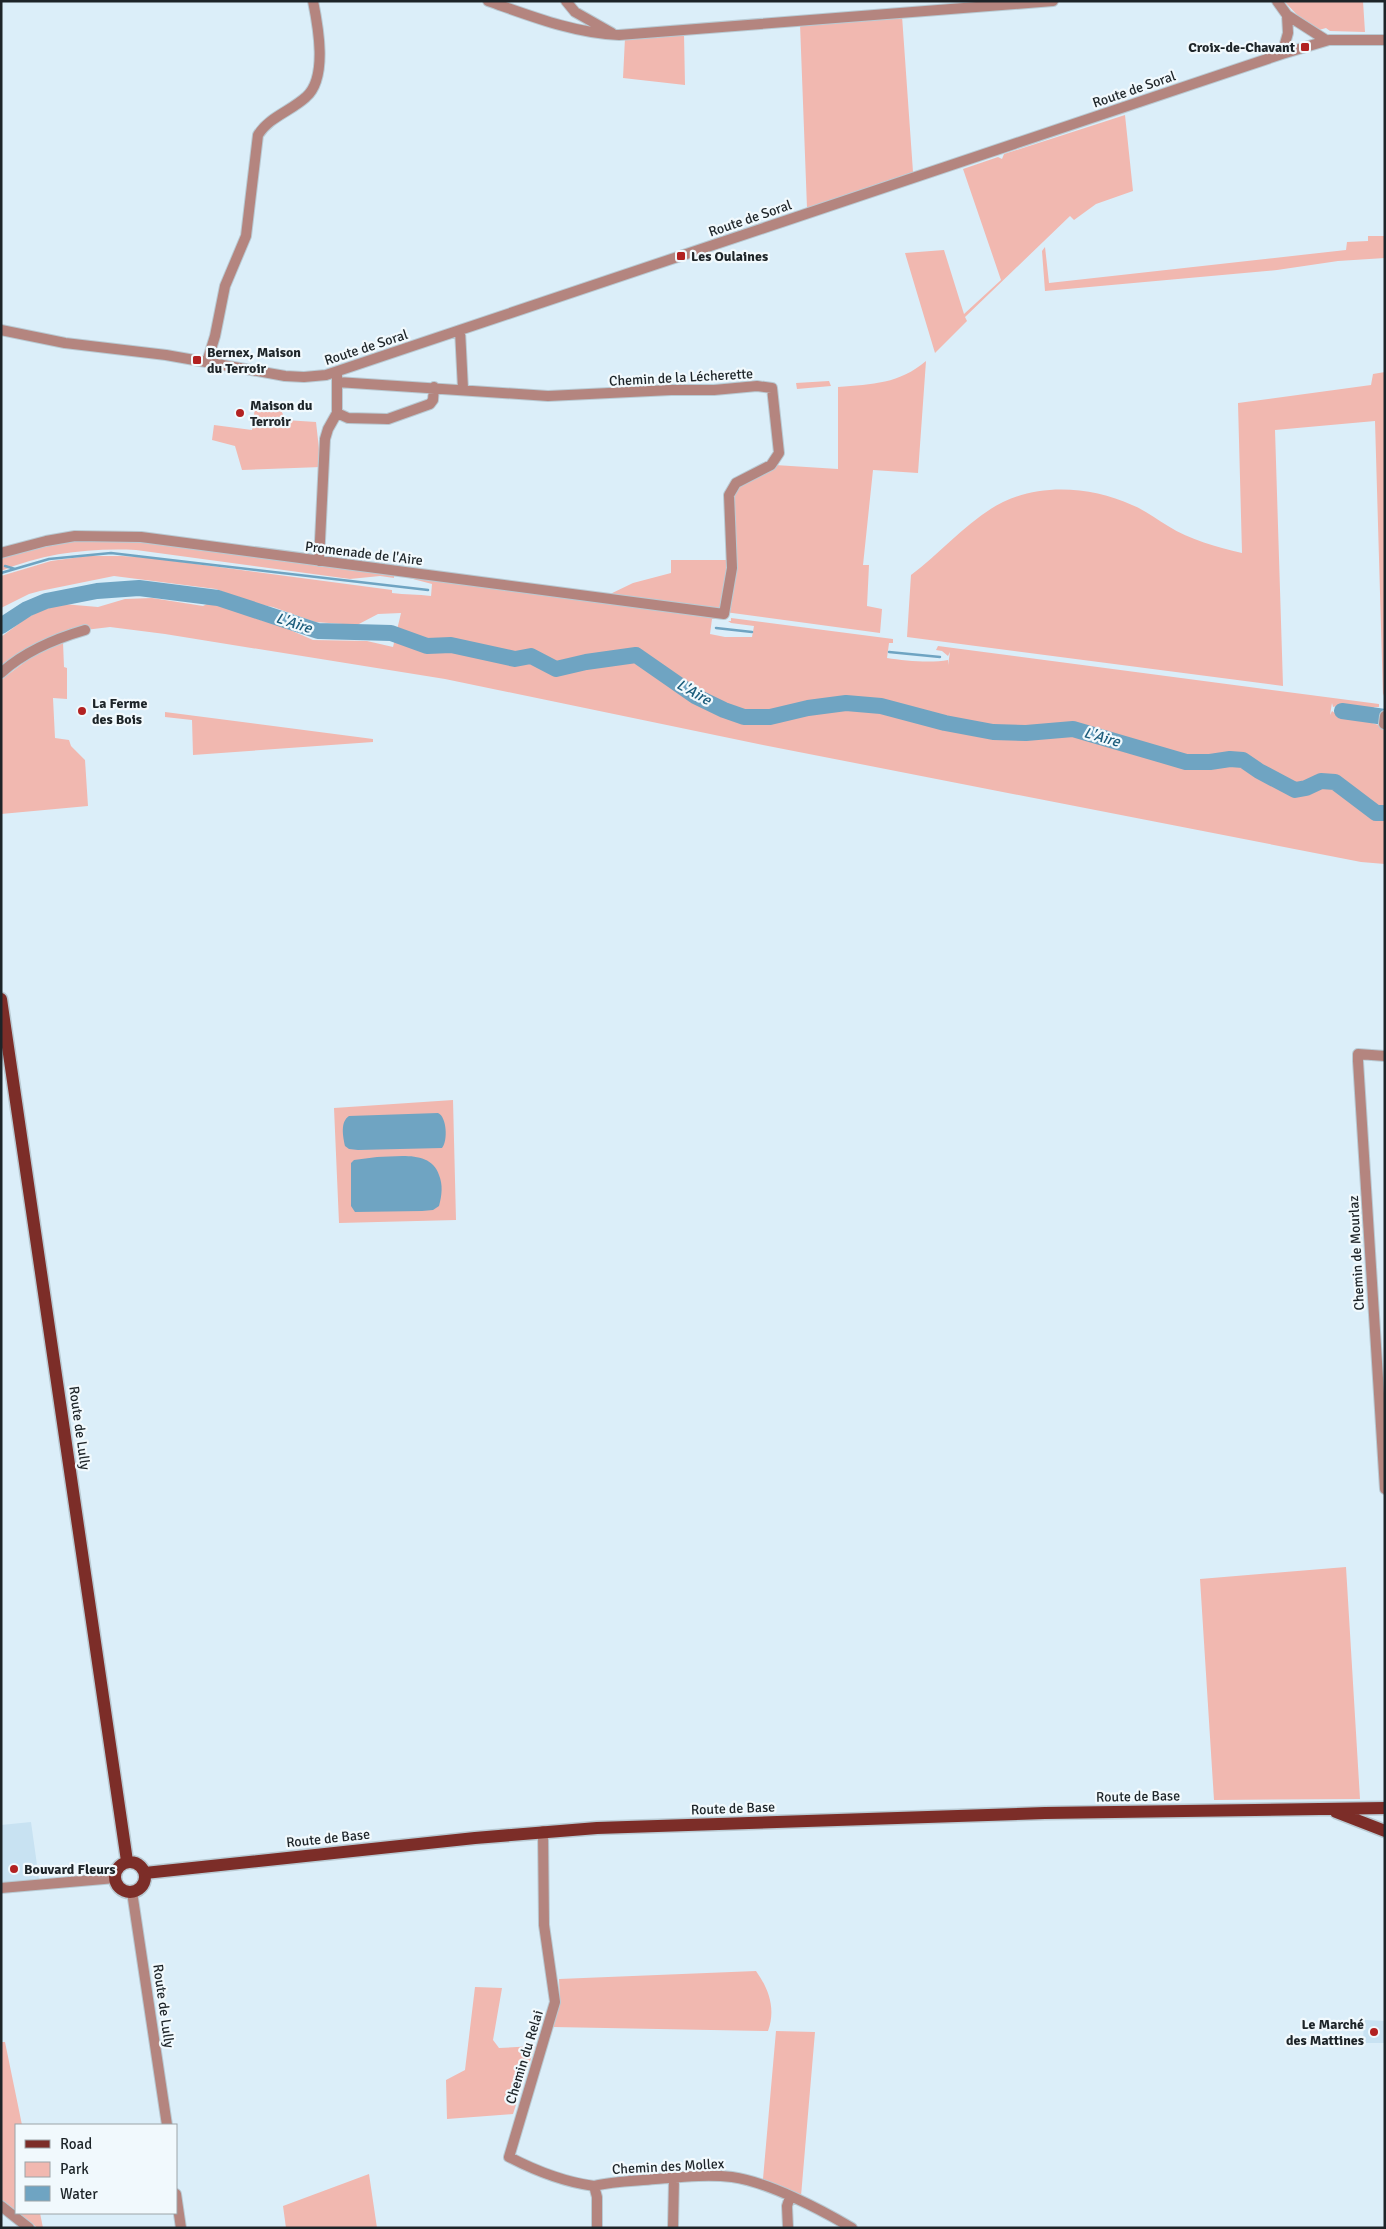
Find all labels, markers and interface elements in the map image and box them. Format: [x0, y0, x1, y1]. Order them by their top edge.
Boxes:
place label: Croix-de-Chavant [1188, 39, 1296, 56]
marker: Croix-de-Chavant [1299, 41, 1311, 53]
street label: Route de Soral [1090, 67, 1178, 112]
street label: Route de Soral [706, 196, 794, 241]
place label: Les Oulaines [691, 248, 768, 265]
marker: Les Oulaines [675, 250, 687, 262]
street label: Route de Soral [322, 326, 410, 369]
place label: Bernex, Maison du Terroir [207, 344, 301, 377]
marker: Bernex, Maison du Terroir [191, 354, 203, 366]
street label: Chemin de la Lécherette [609, 365, 754, 390]
place label: Maison du Terroir [250, 397, 313, 430]
marker: Maison du Terroir [234, 407, 246, 419]
street label: Promenade de l'Aire [304, 538, 424, 569]
water label: L'Aire [274, 609, 316, 638]
water label: L'Aire [674, 675, 716, 709]
place label: La Ferme des Bois [92, 695, 147, 728]
marker: La Ferme des Bois [76, 705, 88, 717]
water label: L'Aire [1082, 723, 1124, 751]
street label: Chemin de Mourlaz [1345, 1195, 1368, 1311]
street label: Route de Lully [65, 1385, 94, 1472]
street label: Route de Base [1096, 1787, 1180, 1806]
street label: Route de Base [691, 1799, 775, 1818]
street label: Route de Base [285, 1826, 371, 1851]
place label: Bouvard Fleurs [24, 1861, 116, 1878]
marker: Bouvard Fleurs [8, 1863, 20, 1875]
street label: Route de Lully [149, 1963, 178, 2050]
street label: Chemin du Relai [502, 2008, 547, 2106]
place label: Le Marché des Mattines [1286, 2016, 1364, 2049]
marker: Le Marché des Mattines [1368, 2026, 1380, 2038]
legend [15, 2124, 178, 2214]
text: Road [60, 2135, 92, 2153]
street label: Chemin des Mollex [611, 2155, 725, 2178]
text: Park [60, 2160, 89, 2178]
text: Water [60, 2185, 98, 2203]

